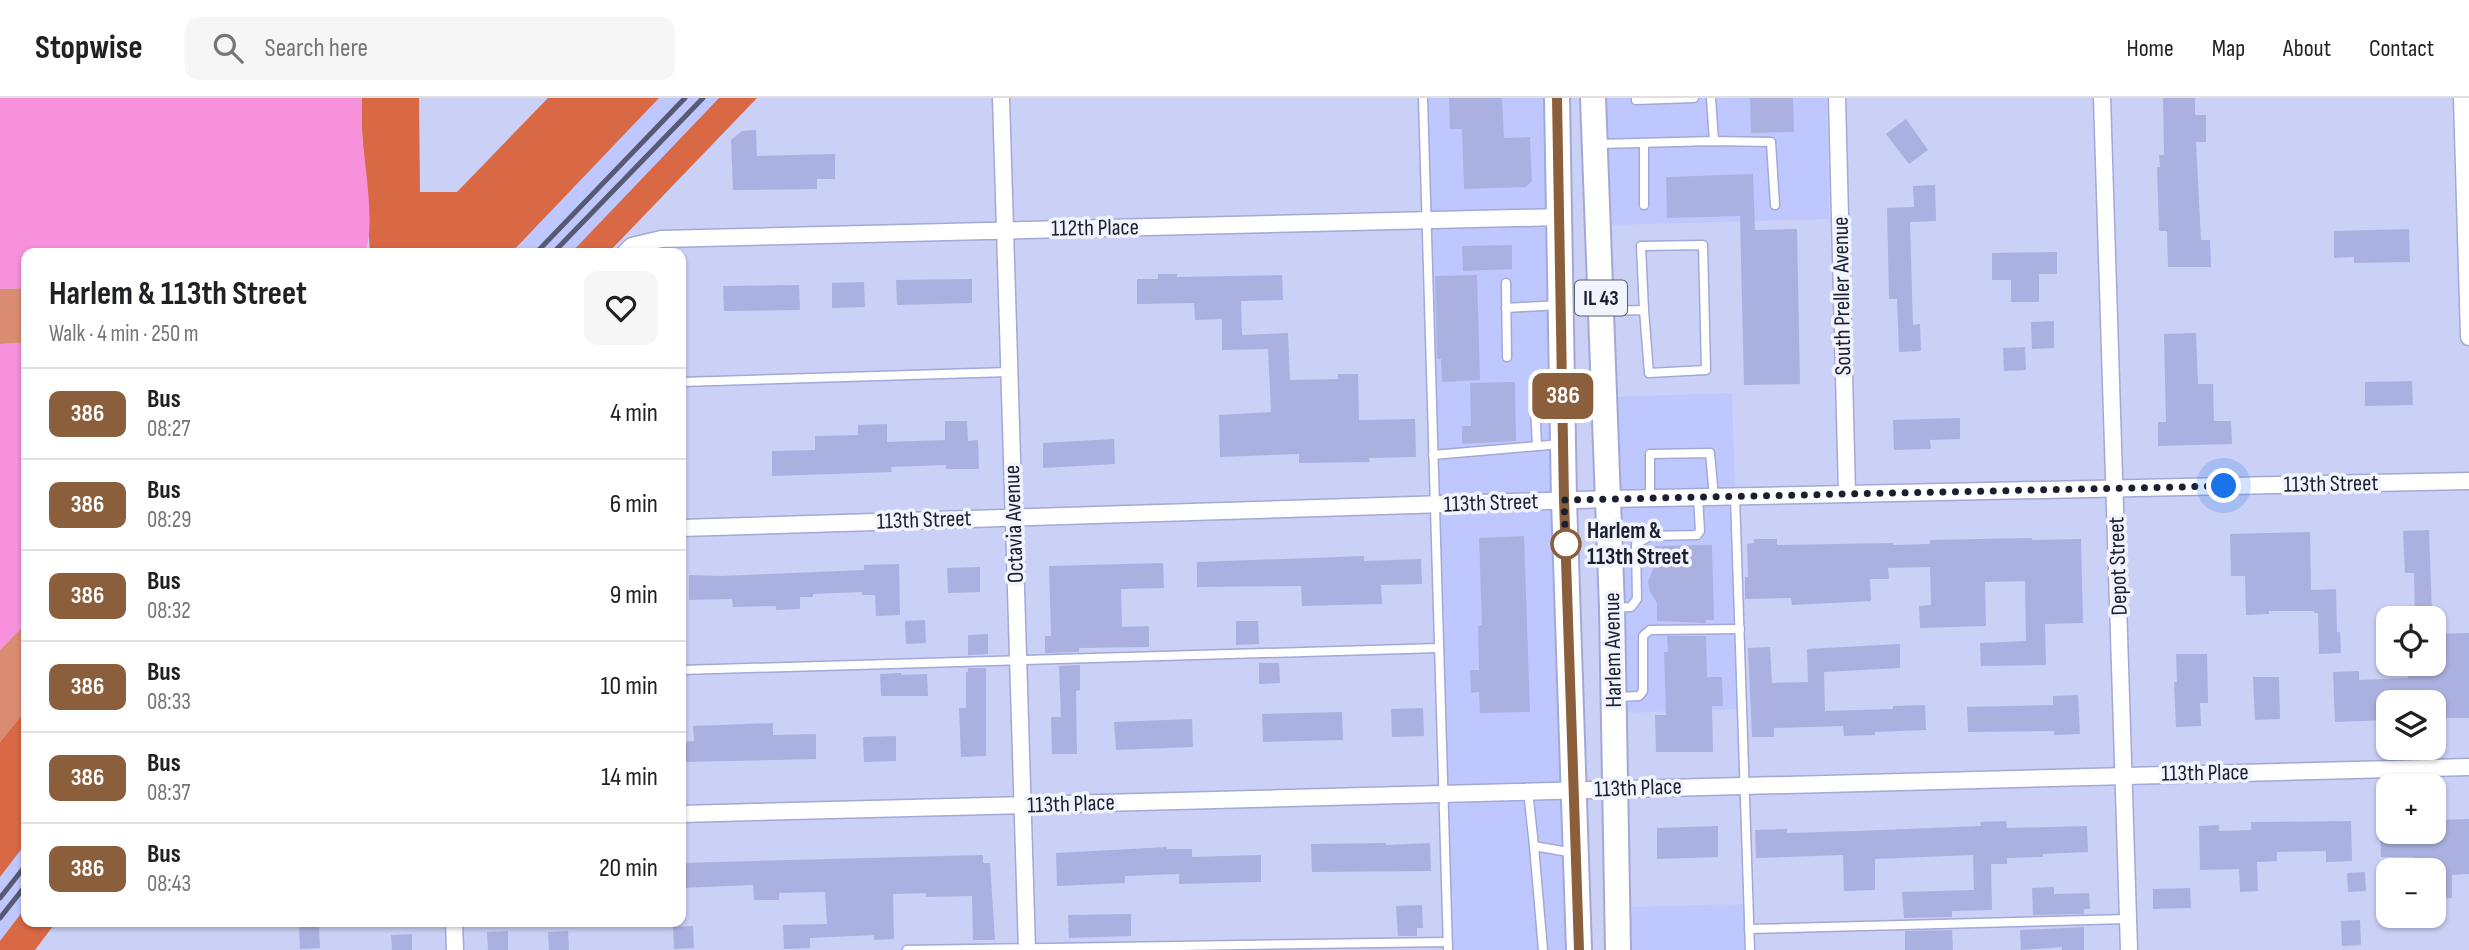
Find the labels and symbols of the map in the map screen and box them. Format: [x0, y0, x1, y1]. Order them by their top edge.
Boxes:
street label: 112th Place [1051, 213, 1139, 243]
street label: South Preller Avenue [1827, 216, 1857, 376]
road number: IL 43 [1575, 280, 1627, 316]
line badge: 386 [1523, 373, 1603, 419]
street label: Octavia Avenue [998, 465, 1030, 583]
your location [2206, 468, 2241, 503]
street label: 113th Street [2283, 469, 2379, 499]
street label: 113th Street [1443, 487, 1539, 519]
street label: 113th Street [876, 504, 972, 536]
street label: Depot Street [2102, 516, 2134, 616]
place label: Harlem & 113th Street [1587, 517, 1689, 571]
marker: Harlem & 113th Street [1551, 529, 1581, 559]
street label: Harlem Avenue [1598, 592, 1628, 708]
street label: 113th Place [2161, 758, 2249, 788]
street label: 113th Place [1594, 772, 1682, 804]
street label: 113th Place [1027, 788, 1115, 820]

